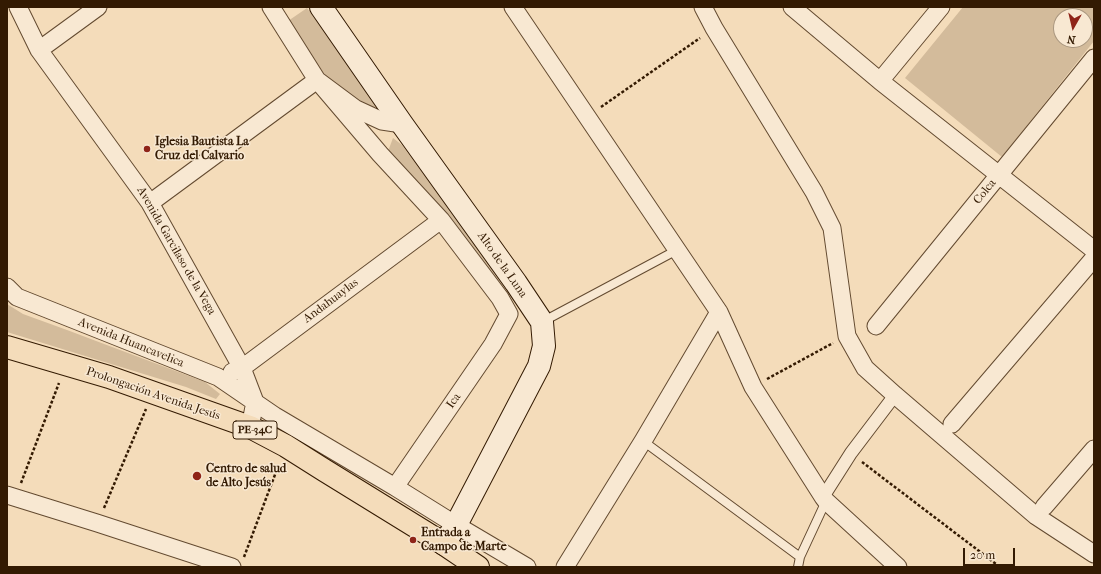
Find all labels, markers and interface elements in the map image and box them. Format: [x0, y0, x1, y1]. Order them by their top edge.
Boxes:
north arrow [1053, 8, 1093, 48]
text: N [1066, 32, 1076, 46]
place label: Iglesia Bautista La Cruz del Calvario [155, 135, 249, 163]
marker: Iglesia Bautista La Cruz del Calvario [142, 144, 152, 154]
street label: Colca [971, 177, 999, 207]
street label: Avenida Garcilaso de la Vega [133, 184, 219, 318]
street label: Alto de la Luna [474, 229, 530, 301]
street label: Andahuaylas [301, 276, 361, 326]
street label: Avenida Huancavelica [76, 315, 186, 371]
street label: Prolongación Avenida Jesús [84, 364, 222, 424]
street label: Ica [444, 391, 464, 411]
road number: PE-34C [233, 421, 277, 439]
place label: Centro de salud de Alto Jesús [206, 462, 286, 490]
marker: Centro de salud de Alto Jesús [191, 470, 203, 482]
place label: Entrada a Campo de Marte [421, 526, 507, 554]
marker: Entrada a Campo de Marte [408, 535, 418, 545]
scale bar [965, 540, 1017, 566]
text: 20 m [970, 548, 995, 562]

